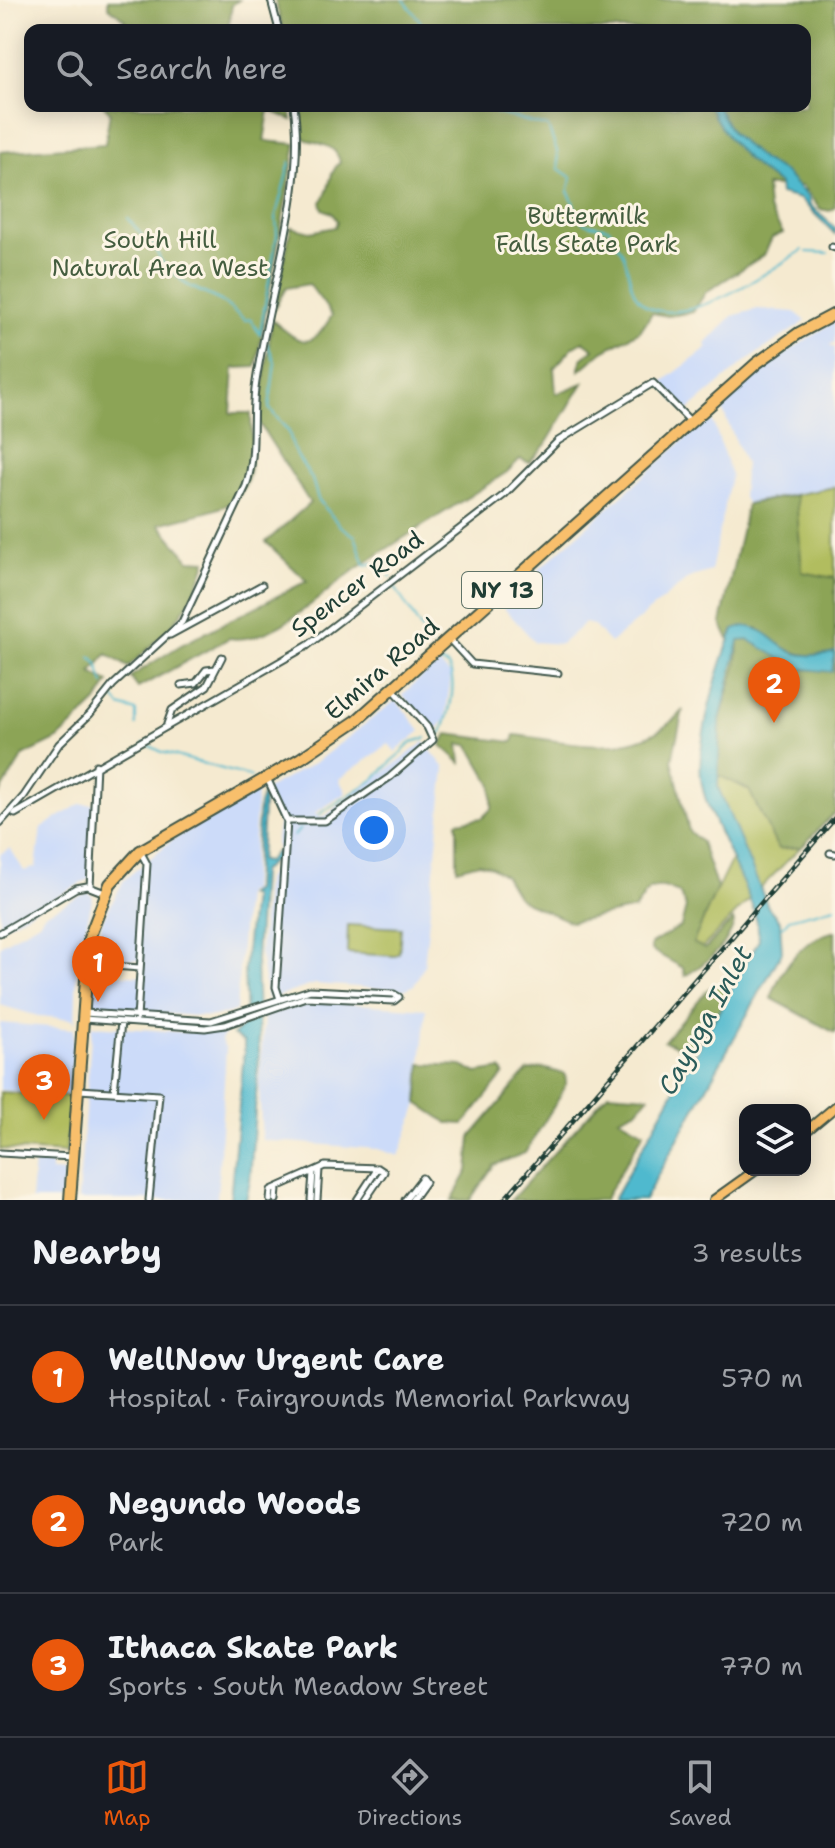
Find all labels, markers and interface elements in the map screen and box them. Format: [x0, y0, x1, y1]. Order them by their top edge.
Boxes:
search box [24, 24, 811, 112]
icon: search [52, 46, 96, 90]
text: Search here [116, 48, 287, 89]
park label: Buttermilk Falls State Park [496, 200, 678, 260]
park label: South Hill Natural Area West [51, 224, 269, 284]
street label: Spencer Road [284, 523, 430, 645]
road number: NY 13 [462, 572, 542, 608]
street label: Elmira Road [318, 610, 446, 728]
pin: 2 [748, 657, 800, 723]
your location [354, 810, 394, 850]
pin: 1 [72, 936, 124, 1002]
water label: Cayuga Inlet [649, 938, 760, 1101]
pin: 3 [18, 1054, 70, 1120]
map controls [739, 1104, 811, 1176]
button: layers [739, 1104, 811, 1176]
text: Nearby [32, 1229, 162, 1275]
text: 3 results [691, 1235, 803, 1270]
text: WellNow Urgent Care [108, 1339, 444, 1380]
text: 1 [52, 1360, 64, 1395]
text: 570 m [721, 1360, 803, 1395]
text: Hospital · Fairgrounds Memorial Parkway [108, 1380, 631, 1415]
text: Negundo Woods [108, 1483, 361, 1524]
text: 2 [49, 1504, 67, 1539]
text: 720 m [720, 1504, 803, 1539]
text: Park [108, 1524, 164, 1559]
text: Ithaca Skate Park [108, 1627, 398, 1668]
text: 3 [49, 1648, 67, 1683]
text: 770 m [719, 1648, 803, 1683]
text: Sports · South Meadow Street [108, 1668, 488, 1703]
tab: Map [103, 1755, 151, 1832]
tab: Directions [357, 1755, 462, 1832]
tab: Saved [669, 1755, 732, 1832]

